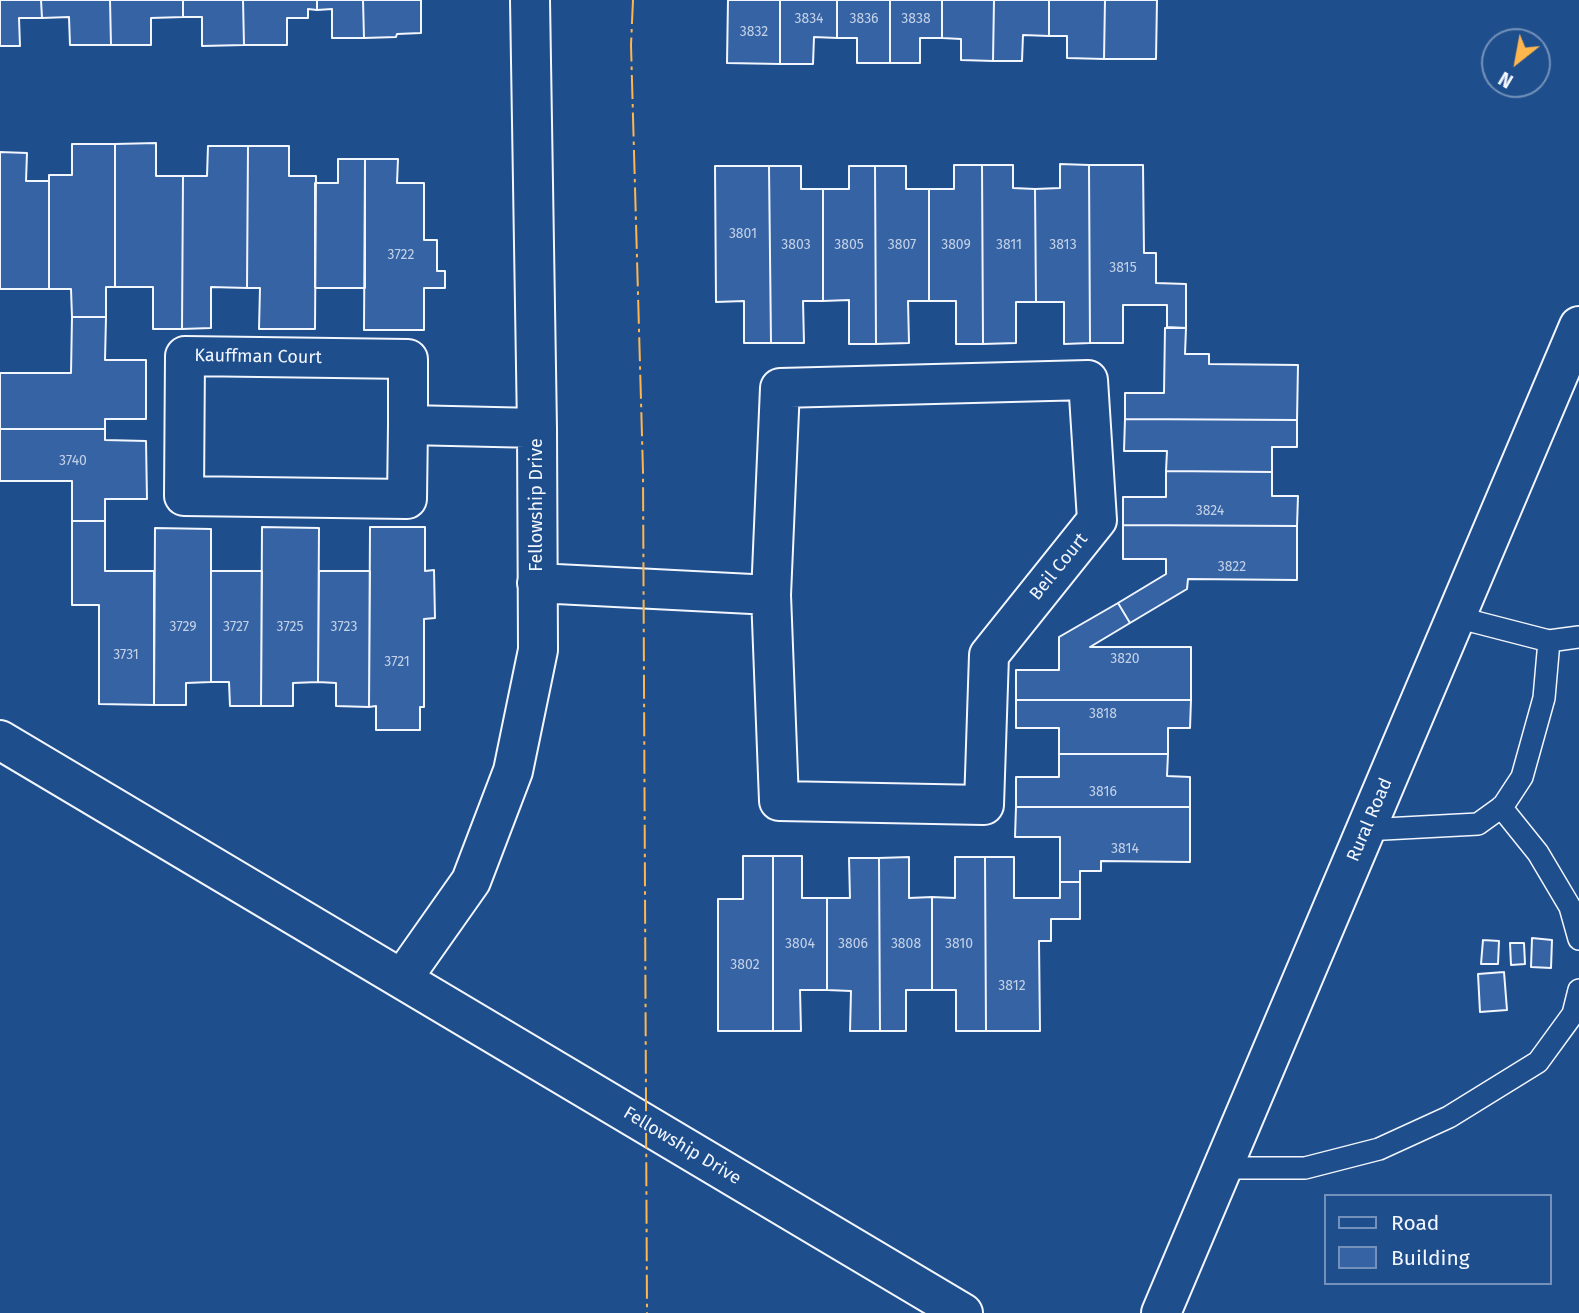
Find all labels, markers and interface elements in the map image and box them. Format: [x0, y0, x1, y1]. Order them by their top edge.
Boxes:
house number: 3834 [794, 11, 824, 27]
house number: 3836 [849, 11, 879, 27]
house number: 3838 [901, 11, 931, 27]
house number: 3832 [740, 24, 768, 40]
north arrow [1481, 28, 1551, 98]
text: N [1495, 67, 1517, 93]
house number: 3801 [729, 226, 757, 242]
house number: 3803 [781, 237, 811, 253]
house number: 3805 [834, 237, 864, 253]
house number: 3807 [888, 237, 916, 253]
house number: 3809 [941, 237, 971, 253]
house number: 3811 [996, 237, 1022, 253]
house number: 3813 [1049, 237, 1077, 253]
house number: 3722 [388, 247, 414, 263]
house number: 3815 [1109, 260, 1137, 276]
street label: Kauffman Court [194, 345, 322, 369]
street label: Fellowship Drive [526, 438, 548, 572]
house number: 3740 [59, 453, 87, 469]
house number: 3824 [1196, 503, 1224, 519]
street label: Beil Court [1025, 529, 1093, 605]
house number: 3822 [1218, 559, 1246, 575]
house number: 3729 [169, 619, 197, 635]
house number: 3727 [223, 619, 249, 635]
house number: 3725 [277, 619, 303, 635]
house number: 3723 [331, 619, 357, 635]
house number: 3731 [113, 647, 139, 663]
house number: 3820 [1110, 651, 1140, 667]
house number: 3721 [384, 654, 410, 670]
house number: 3818 [1089, 706, 1117, 722]
street label: Rural Road [1343, 775, 1397, 865]
house number: 3816 [1089, 784, 1117, 800]
house number: 3814 [1111, 841, 1139, 857]
house number: 3804 [785, 936, 815, 952]
house number: 3806 [838, 936, 868, 952]
house number: 3808 [891, 936, 921, 952]
house number: 3810 [945, 936, 973, 952]
house number: 3802 [730, 957, 760, 973]
house number: 3812 [998, 978, 1026, 994]
street label: Fellowship Drive [619, 1102, 745, 1190]
legend [1324, 1194, 1551, 1285]
text: Road [1391, 1210, 1439, 1236]
text: Building [1391, 1245, 1470, 1271]

